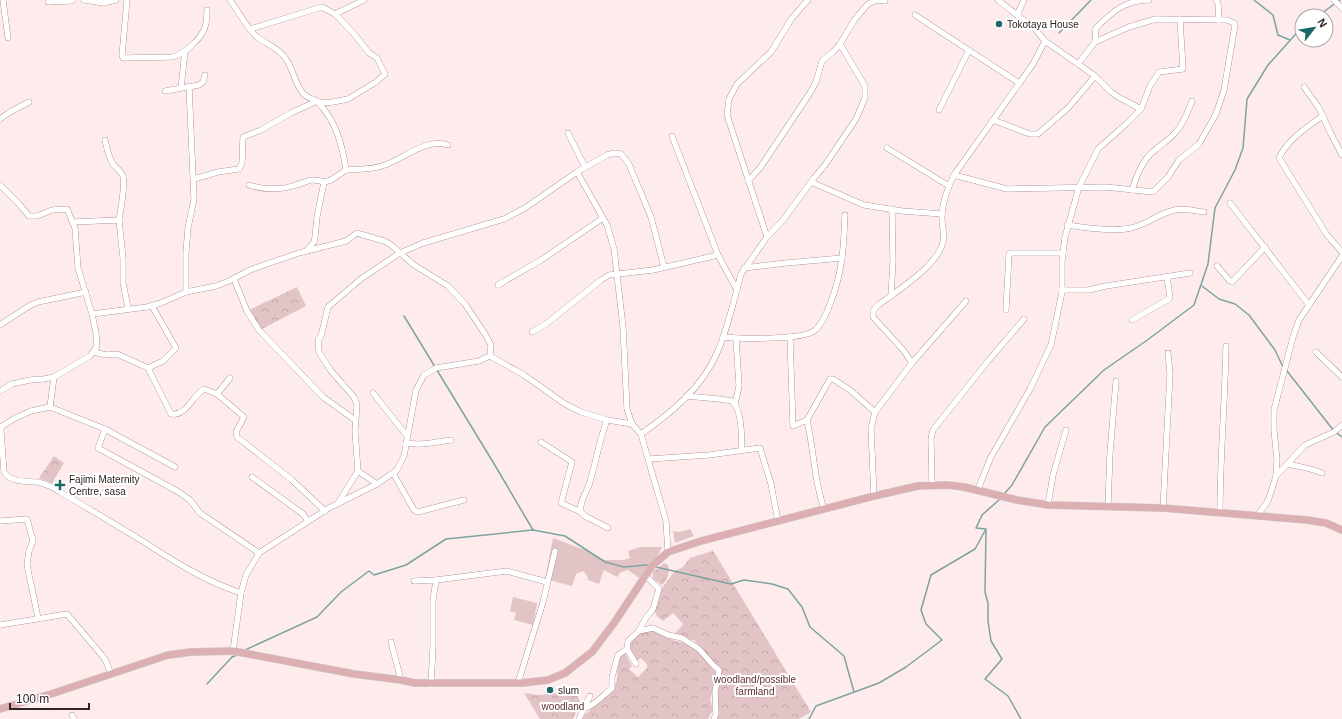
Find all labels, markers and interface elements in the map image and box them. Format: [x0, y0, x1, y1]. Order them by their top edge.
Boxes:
north arrow [1294, 8, 1334, 48]
text: N [1315, 16, 1330, 29]
marker: Tokotaya House [994, 19, 1004, 29]
place label: Tokotaya House [1007, 19, 1079, 30]
place label: Fajimi Maternity Centre, sasa [69, 474, 140, 497]
marker: Fajimi Maternity Centre, sasa [54, 479, 66, 491]
park label: woodland/possible farmland [713, 674, 797, 697]
scale bar [10, 685, 89, 711]
marker: slum [545, 685, 555, 695]
place label: slum [558, 685, 579, 696]
text: 100 m [16, 692, 49, 706]
park label: woodland [541, 701, 584, 712]

